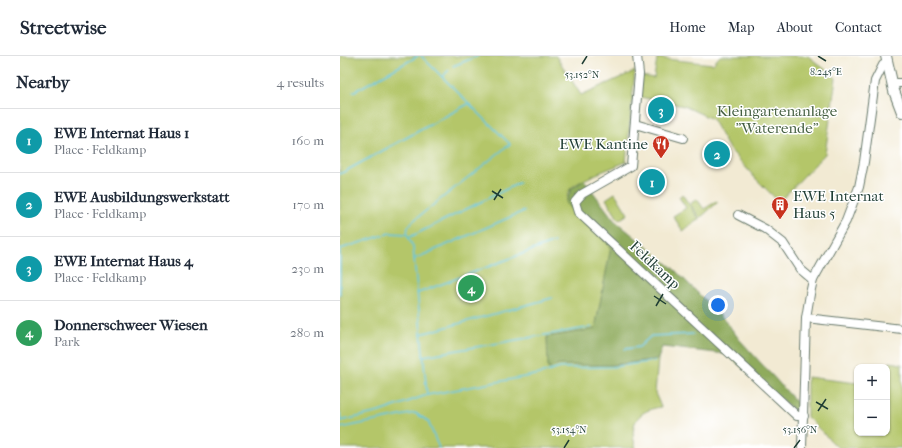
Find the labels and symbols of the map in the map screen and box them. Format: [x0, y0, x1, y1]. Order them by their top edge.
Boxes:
text: 8.245°E [810, 66, 842, 78]
text: 53.152°N [565, 69, 600, 81]
pin: 3 [648, 95, 674, 125]
park label: Kleingartenanlage "Waterende" [717, 102, 838, 137]
restaurant icon: EWE Kantine [651, 134, 671, 159]
place label: EWE Kantine [559, 135, 649, 153]
pin: 2 [704, 139, 730, 169]
pin: 1 [639, 167, 665, 197]
place label: EWE Internat Haus 5 [793, 187, 884, 222]
building icon: EWE Internat Haus 5 [770, 195, 790, 220]
street label: Feldkamp [626, 237, 684, 293]
pin: 4 [458, 273, 484, 303]
your location [708, 295, 728, 315]
text: 53.154°N [551, 424, 587, 436]
text: 53.156°N [783, 424, 818, 436]

